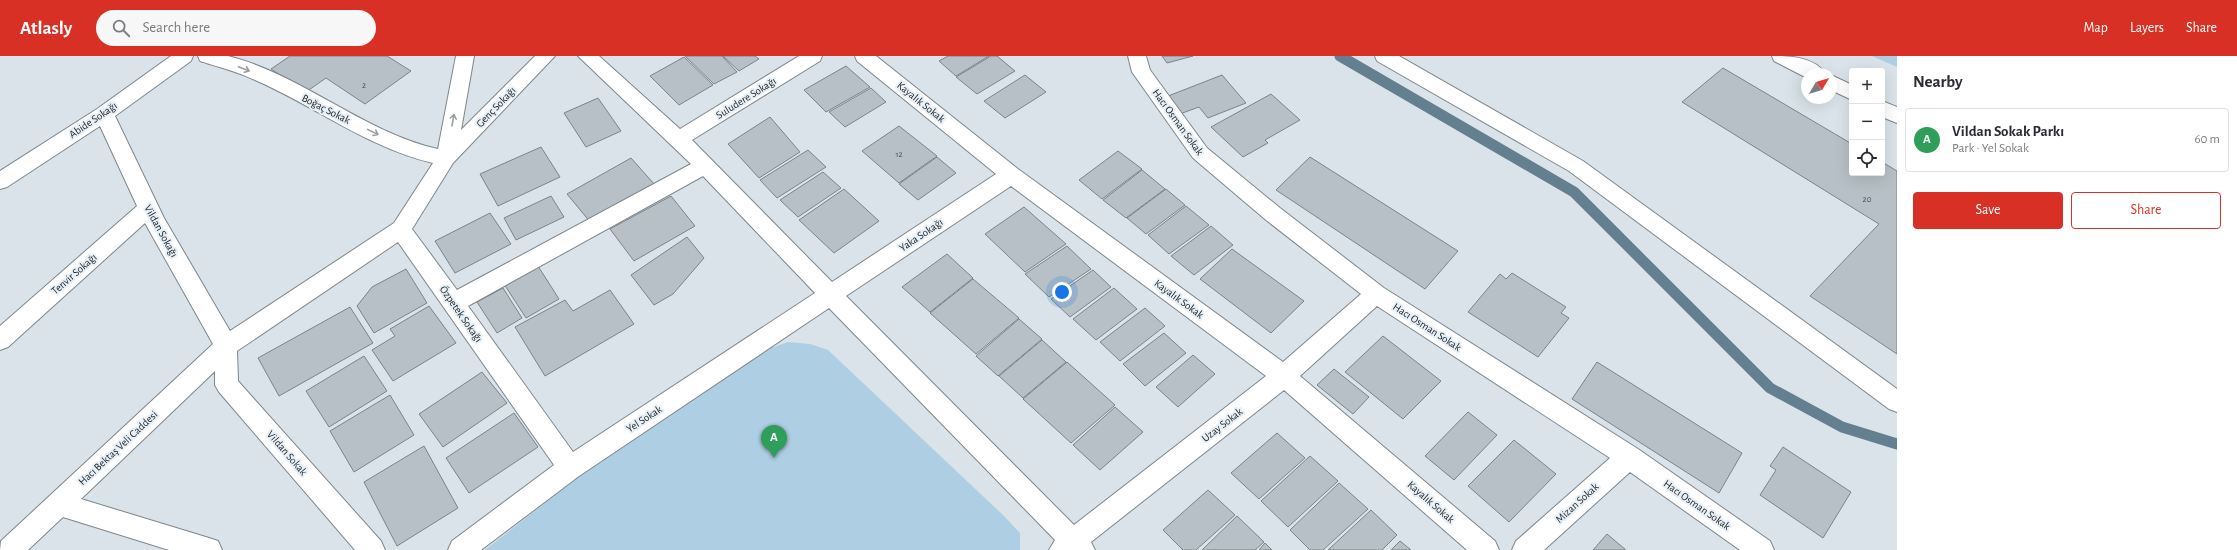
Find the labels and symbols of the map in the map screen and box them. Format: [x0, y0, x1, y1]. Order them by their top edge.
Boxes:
one-way arrow [237, 65, 249, 73]
north arrow [1801, 68, 1837, 104]
street label: Suludere Sokağı [714, 75, 778, 121]
street label: Kayalık Sokak [895, 79, 947, 125]
house number: 2 [362, 81, 366, 90]
street label: Genç Sokağı [474, 85, 518, 129]
street label: Hacı Osman Sokak [1150, 87, 1206, 157]
street label: Boğaç Sokak [300, 92, 352, 126]
street label: Abide Sokağı [67, 100, 119, 140]
one-way arrow [449, 114, 457, 127]
one-way arrow [366, 129, 378, 136]
house number: 12 [895, 150, 903, 159]
house number: 20 [1863, 195, 1872, 204]
street label: Vildan Sokağı [142, 203, 180, 259]
street label: Yaka Sokağı [897, 216, 945, 254]
street label: Tenvir Sokağı [49, 251, 99, 297]
street label: Kayalık Sokak [1152, 278, 1206, 320]
your location [1052, 282, 1072, 302]
street label: Özpetek Sokağı [438, 284, 484, 344]
street label: Hacı Osman Sokak [1391, 301, 1463, 353]
street label: Yel Sokak [624, 403, 664, 435]
street label: Uzay Sokak [1200, 406, 1244, 444]
street label: Hacı Bektaş Veli Caddesi [76, 409, 160, 487]
pin: A [761, 425, 787, 458]
street label: Vildan Sokak [265, 429, 309, 477]
street label: Hacı Osman Sokak [1662, 478, 1732, 532]
street label: Kayalık Sokak [1406, 479, 1456, 525]
street label: Mizan Sokak [1553, 481, 1601, 525]

